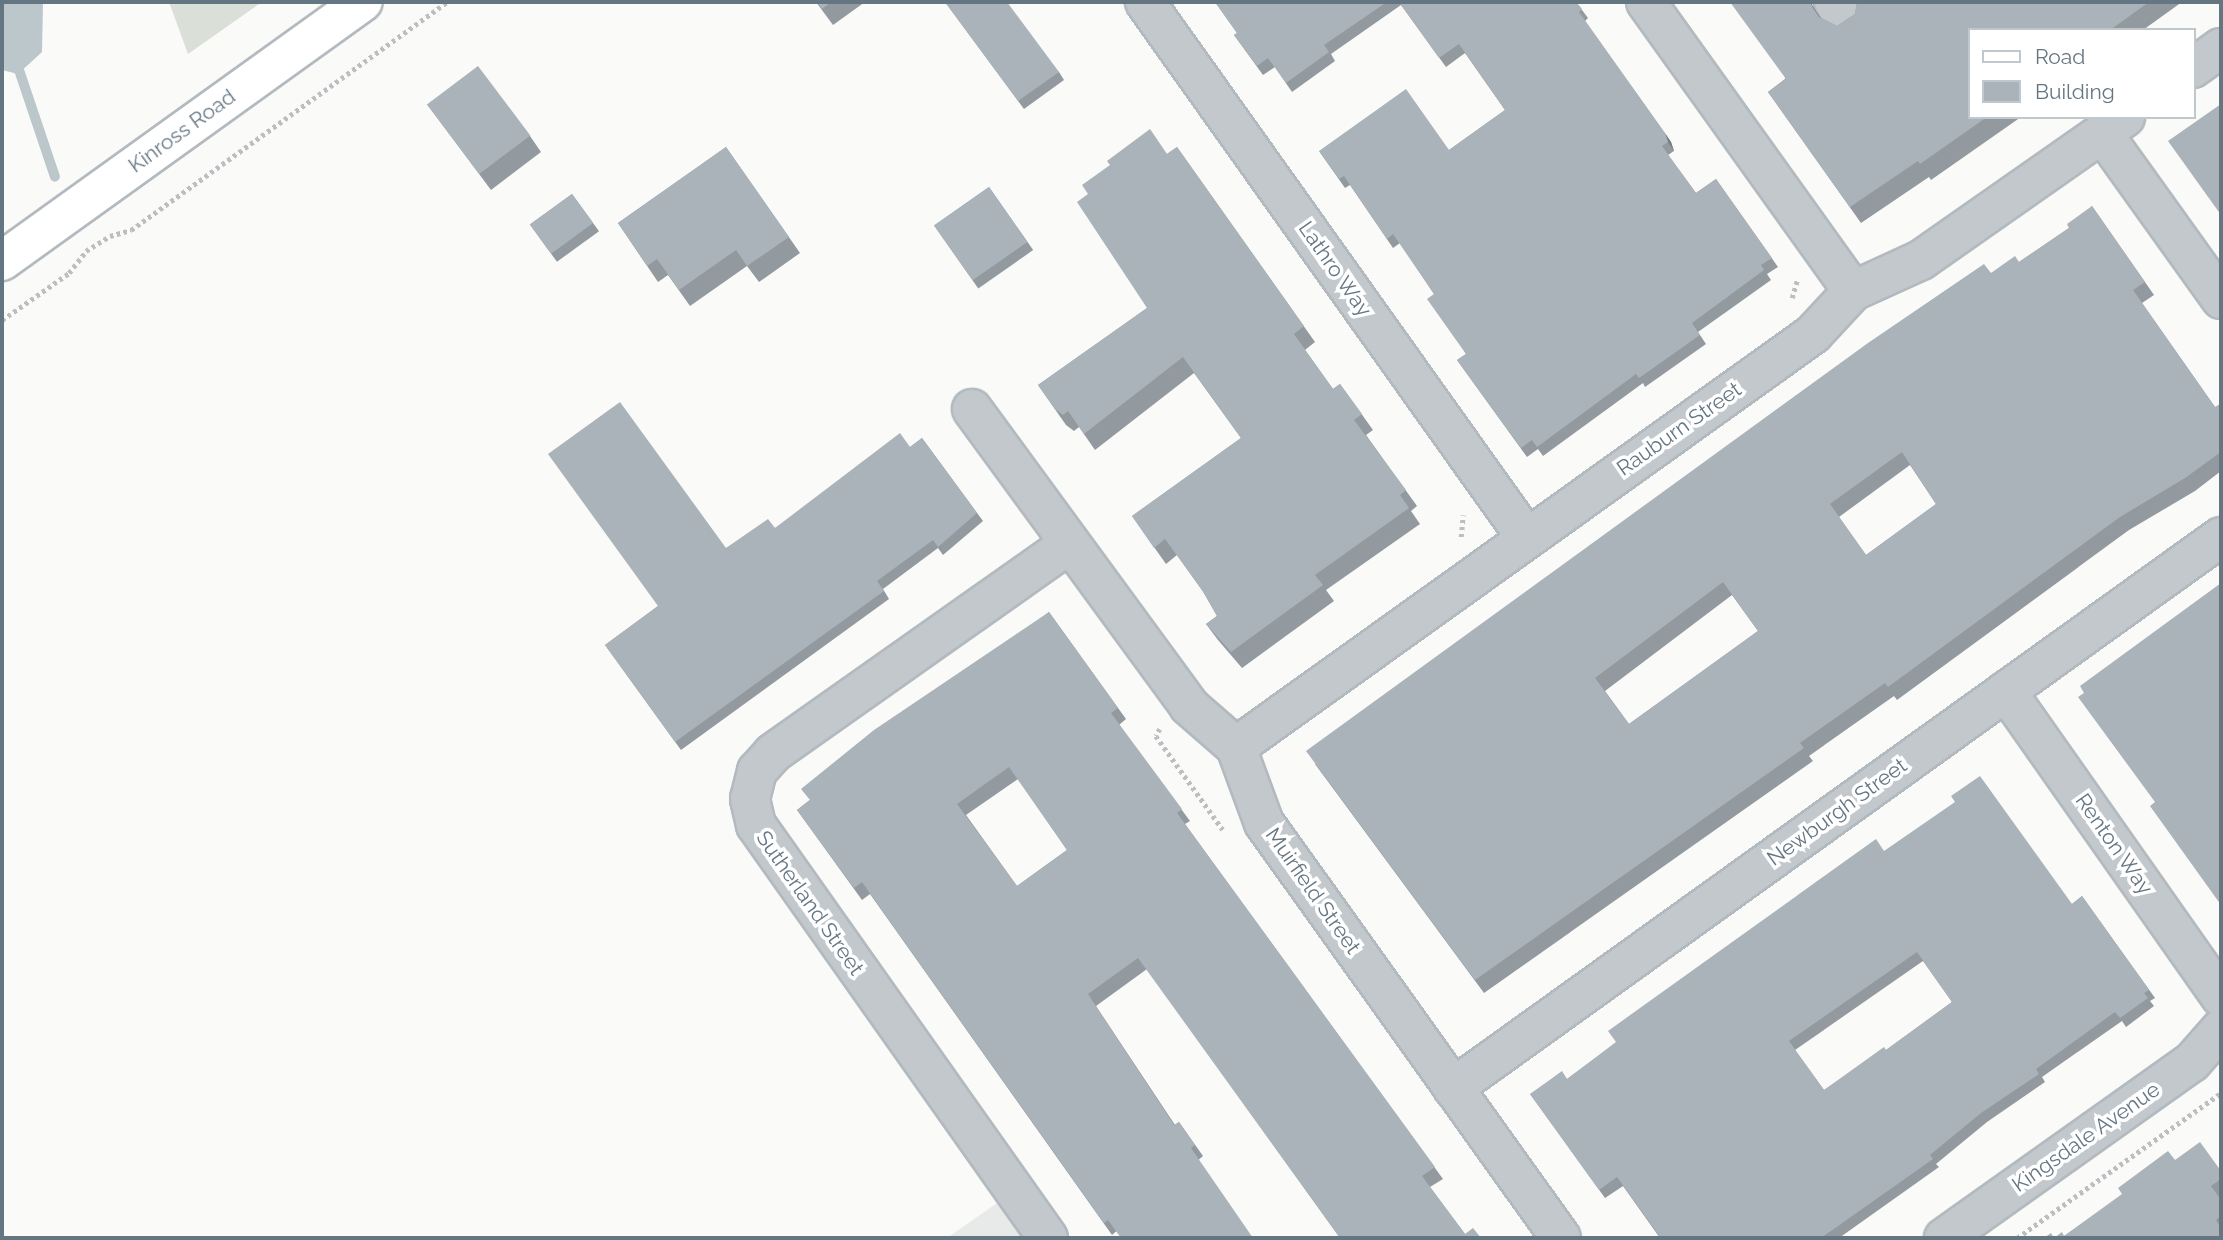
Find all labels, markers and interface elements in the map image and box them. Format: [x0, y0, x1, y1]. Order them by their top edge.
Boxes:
legend [1968, 28, 2195, 119]
text: Road [2035, 44, 2085, 69]
text: Building [2035, 79, 2115, 104]
street label: Kinross Road [124, 84, 240, 178]
street label: Lathro Way [1293, 216, 1377, 322]
street label: Rauburn Street [1612, 377, 1746, 481]
street label: Newburgh Street [1762, 753, 1912, 871]
street label: Renton Way [2070, 788, 2158, 900]
street label: Muirfield Street [1260, 823, 1366, 959]
street label: Sutherland Street [751, 826, 869, 980]
street label: Kingsdale Avenue [2007, 1076, 2165, 1198]

